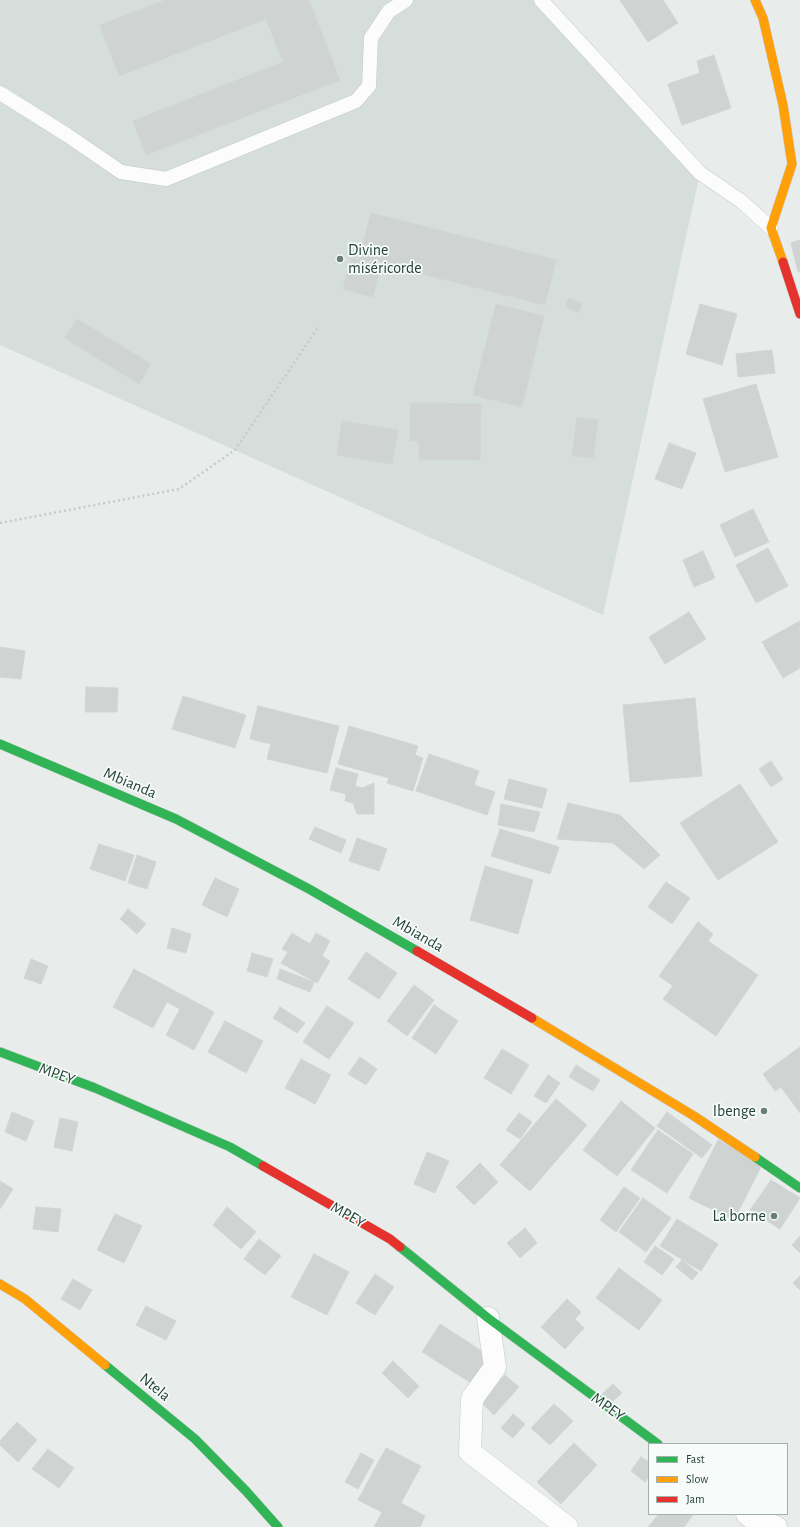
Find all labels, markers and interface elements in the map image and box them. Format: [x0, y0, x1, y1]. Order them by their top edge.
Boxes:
place label: Divine miséricorde [348, 240, 422, 278]
marker: Divine miséricorde [335, 254, 345, 264]
street label: Mbianda [101, 763, 159, 803]
street label: Mbianda [389, 912, 447, 956]
street label: MPEY [36, 1059, 78, 1089]
place label: Ibenge [713, 1101, 756, 1121]
marker: Ibenge [759, 1106, 769, 1116]
street label: MPEY [327, 1197, 369, 1233]
place label: La borne [713, 1206, 766, 1226]
marker: La borne [769, 1211, 779, 1221]
street label: Ntela [136, 1369, 174, 1405]
street label: MPEY [587, 1388, 629, 1426]
legend [648, 1443, 788, 1515]
text: Fast [686, 1453, 705, 1465]
text: Slow [686, 1473, 708, 1485]
text: Jam [686, 1493, 705, 1505]

